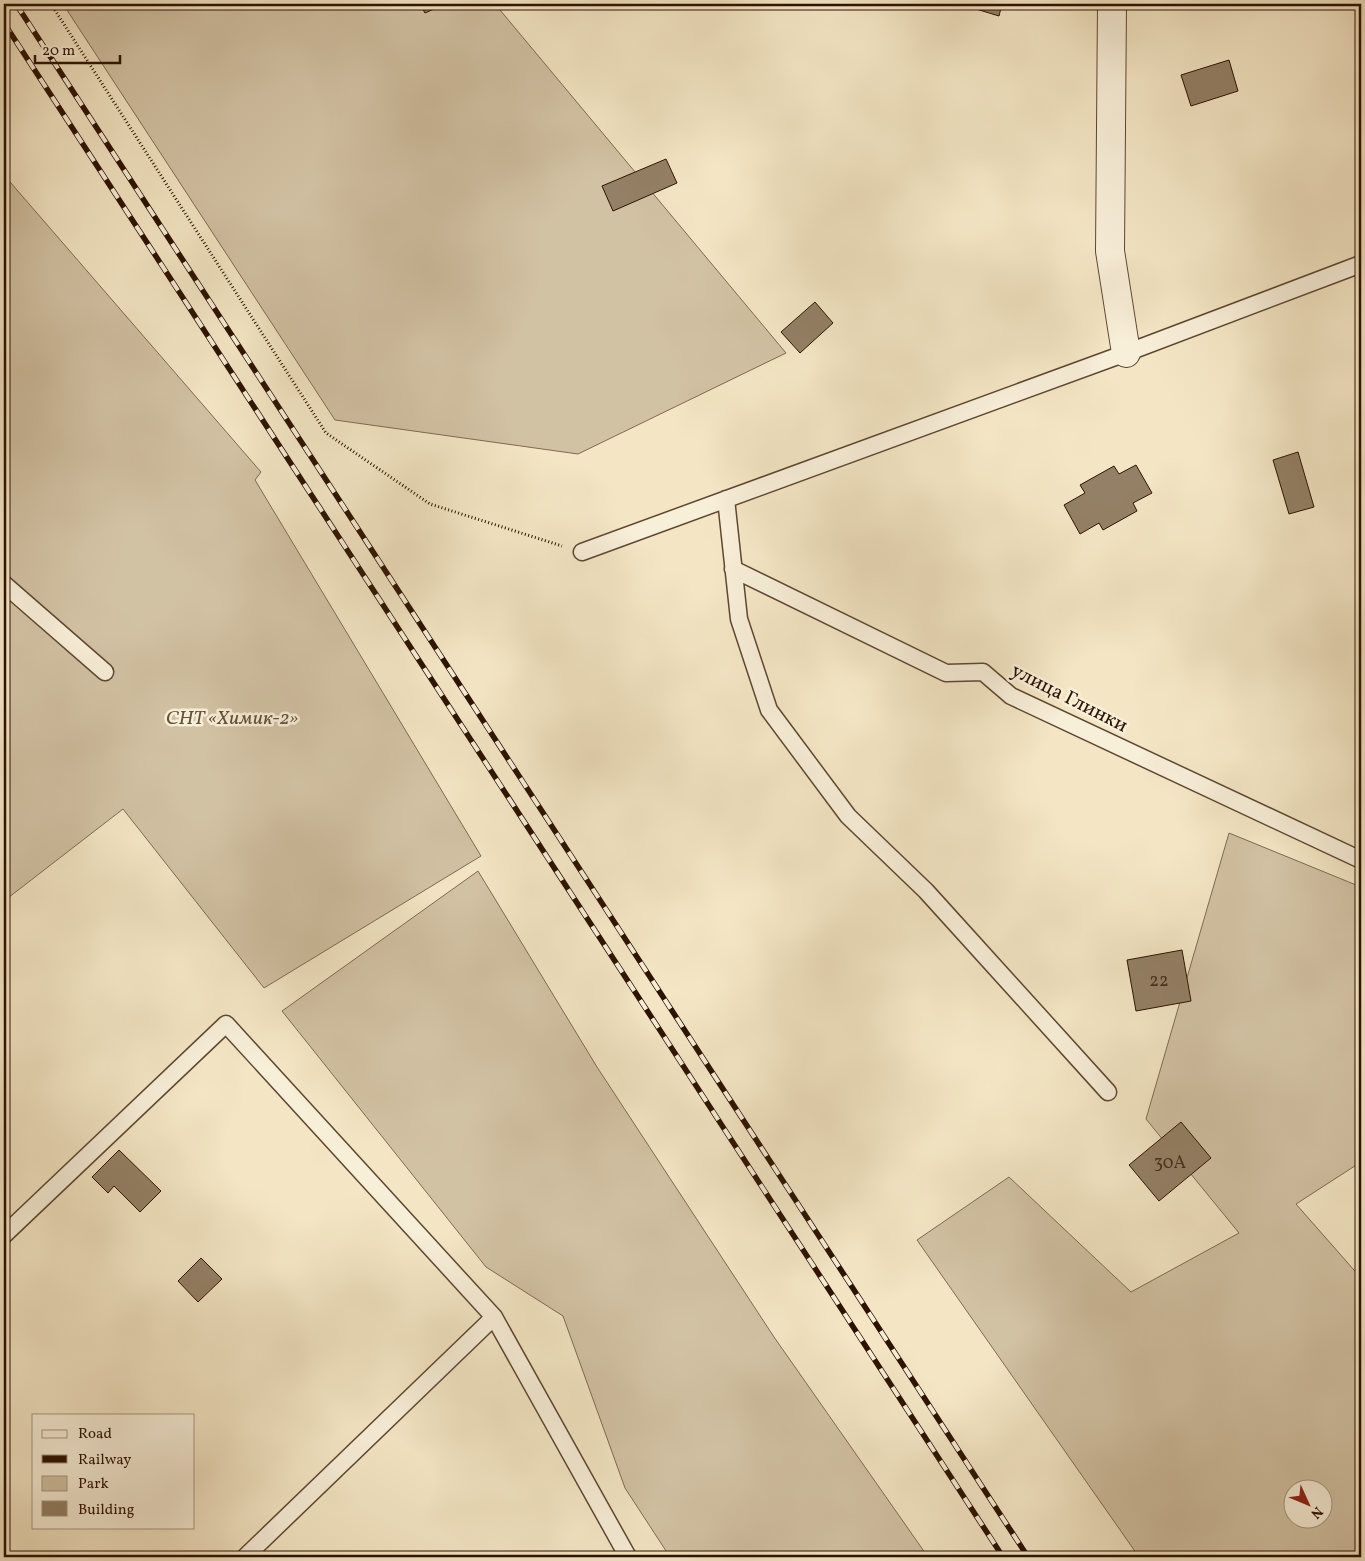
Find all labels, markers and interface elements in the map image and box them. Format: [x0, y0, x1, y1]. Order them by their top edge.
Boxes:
scale bar [35, 32, 120, 64]
text: 20 m [42, 41, 75, 62]
street label: улица Глинки [1006, 657, 1132, 740]
park label: СНТ «Химик-2» [166, 705, 298, 733]
house number: 22 [1149, 969, 1169, 994]
house number: 30А [1154, 1151, 1187, 1176]
legend [32, 1414, 195, 1528]
text: Road [78, 1424, 112, 1445]
text: Railway [78, 1450, 131, 1471]
text: Park [78, 1474, 109, 1495]
north arrow [1282, 1478, 1332, 1528]
text: Building [78, 1500, 135, 1521]
text: N [1306, 1502, 1327, 1522]

